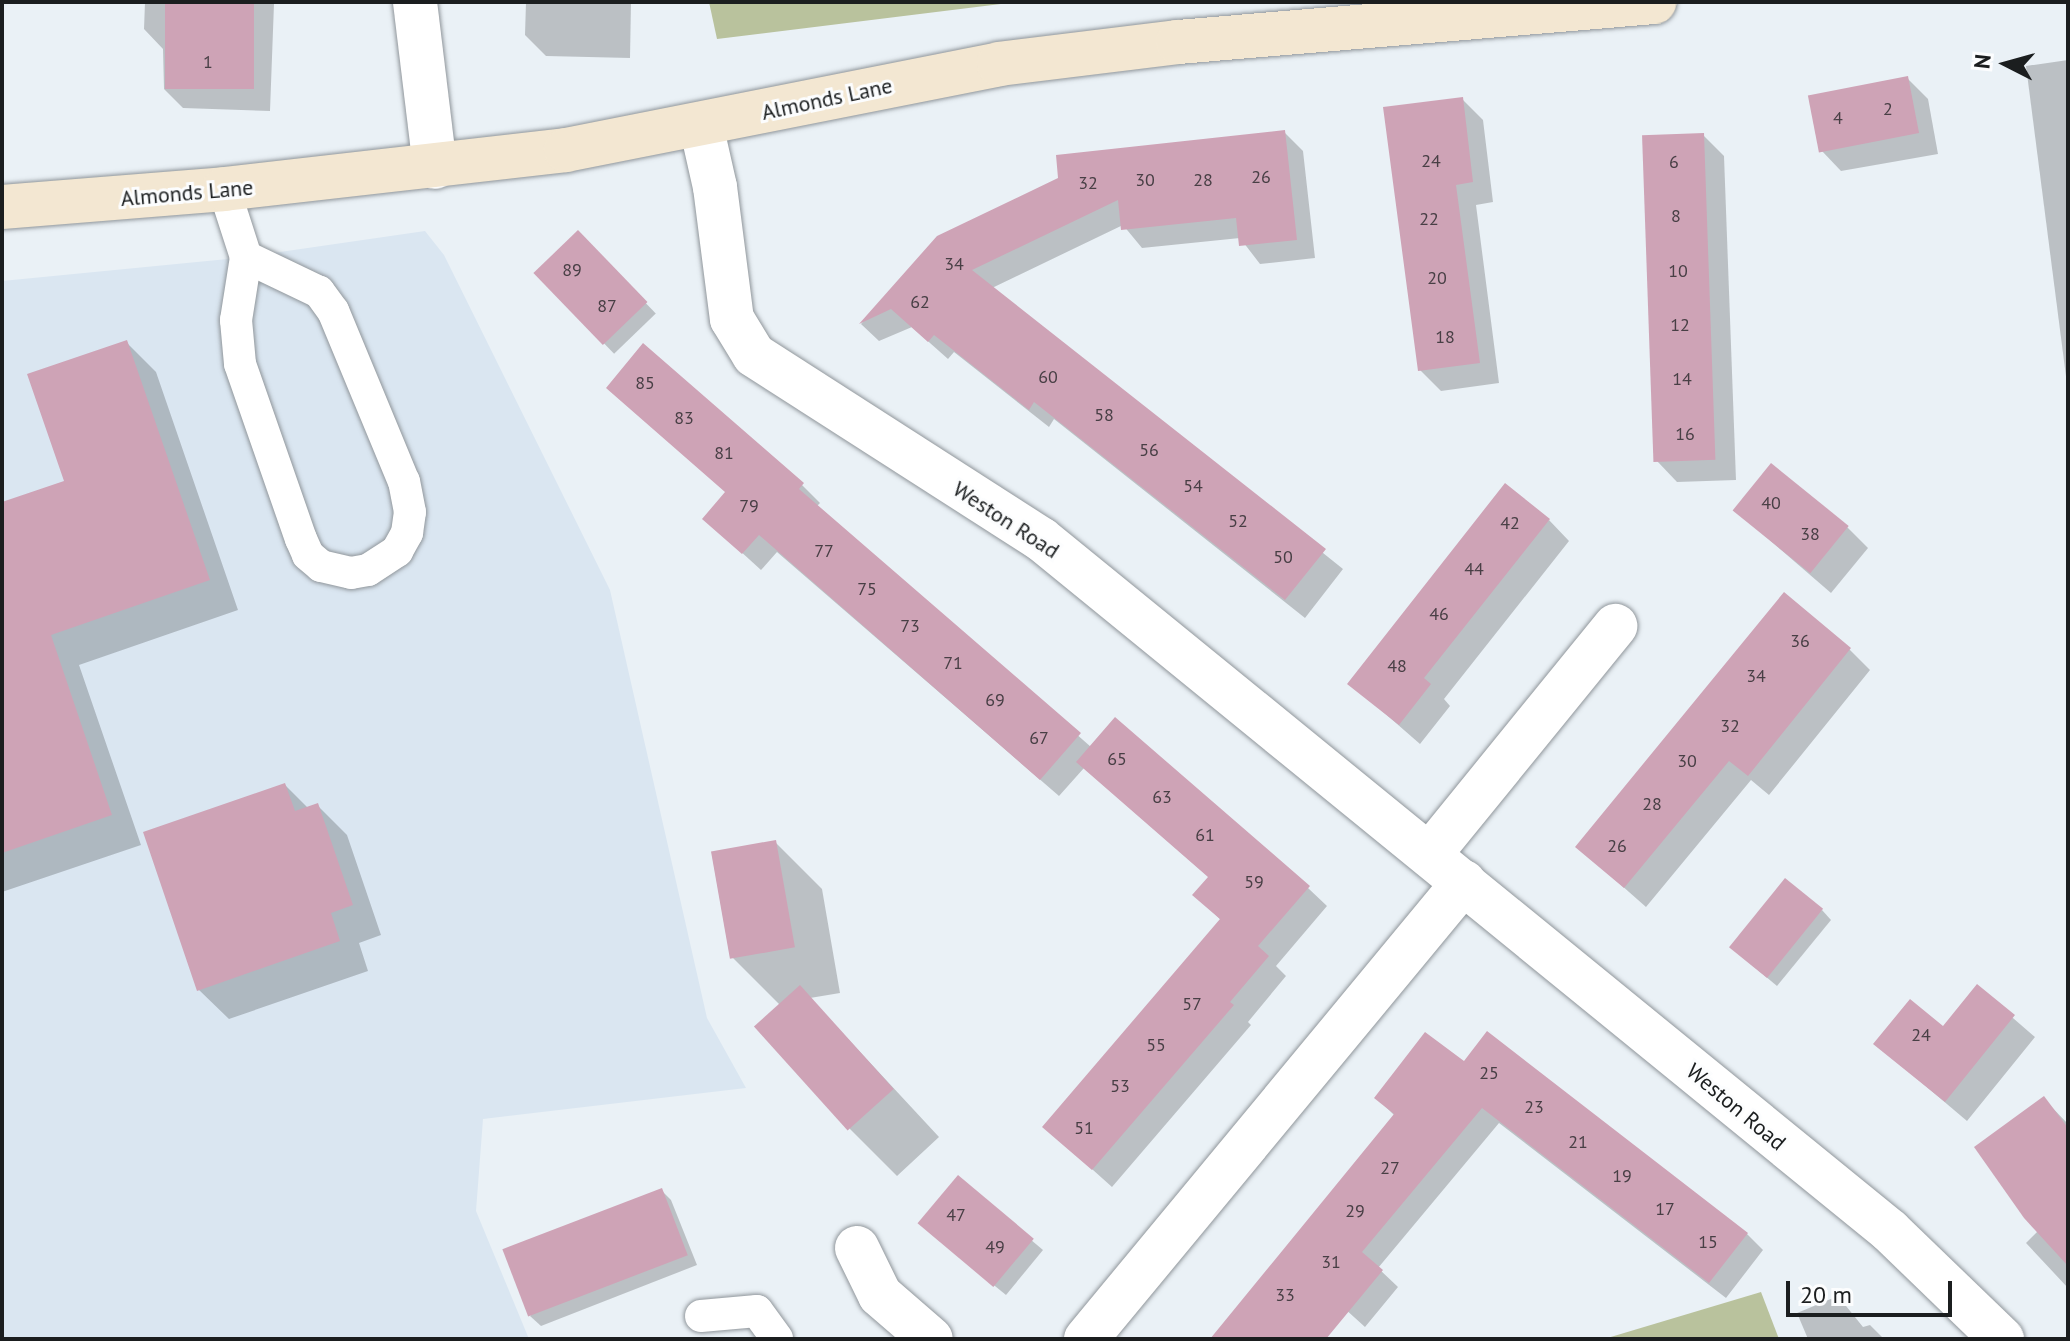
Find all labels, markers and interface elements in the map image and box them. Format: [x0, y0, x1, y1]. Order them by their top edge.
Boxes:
north arrow [1966, 24, 2046, 104]
house number: 1 [203, 51, 213, 73]
text: N [1967, 53, 1997, 70]
street label: Almonds Lane [759, 72, 895, 126]
house number: 2 [1883, 98, 1893, 120]
house number: 4 [1833, 107, 1843, 129]
house number: 24 [1421, 150, 1441, 172]
house number: 6 [1669, 151, 1679, 173]
house number: 26 [1251, 166, 1271, 188]
house number: 30 [1135, 169, 1155, 191]
house number: 28 [1193, 169, 1213, 191]
house number: 32 [1078, 172, 1098, 194]
street label: Almonds Lane [120, 174, 254, 212]
house number: 8 [1671, 205, 1681, 227]
house number: 22 [1419, 208, 1439, 230]
house number: 34 [944, 253, 964, 275]
house number: 89 [562, 259, 582, 281]
house number: 10 [1668, 260, 1688, 282]
house number: 20 [1427, 267, 1447, 289]
house number: 62 [910, 291, 930, 313]
house number: 87 [597, 295, 617, 317]
house number: 12 [1670, 314, 1690, 336]
house number: 18 [1435, 326, 1455, 348]
house number: 60 [1038, 366, 1058, 388]
house number: 14 [1672, 368, 1692, 390]
house number: 85 [635, 372, 655, 394]
house number: 58 [1094, 404, 1114, 426]
house number: 83 [674, 407, 694, 429]
house number: 16 [1675, 423, 1695, 445]
house number: 56 [1139, 439, 1159, 461]
house number: 81 [714, 442, 734, 464]
house number: 54 [1183, 475, 1203, 497]
street label: Weston Road [948, 476, 1064, 564]
house number: 40 [1761, 492, 1781, 514]
house number: 79 [739, 495, 759, 517]
house number: 52 [1228, 510, 1248, 532]
house number: 42 [1500, 512, 1520, 534]
house number: 38 [1800, 523, 1820, 545]
house number: 77 [814, 540, 834, 562]
house number: 50 [1273, 546, 1293, 568]
house number: 44 [1464, 558, 1484, 580]
house number: 75 [857, 578, 877, 600]
house number: 46 [1429, 603, 1449, 625]
house number: 73 [900, 615, 920, 637]
house number: 36 [1790, 630, 1810, 652]
house number: 71 [943, 652, 963, 674]
house number: 48 [1387, 655, 1407, 677]
house number: 34 [1746, 665, 1766, 687]
house number: 69 [985, 689, 1005, 711]
house number: 32 [1720, 715, 1740, 737]
house number: 67 [1029, 727, 1049, 749]
house number: 65 [1107, 748, 1127, 770]
house number: 30 [1677, 750, 1697, 772]
house number: 63 [1152, 786, 1172, 808]
house number: 28 [1642, 793, 1662, 815]
house number: 61 [1195, 824, 1215, 846]
house number: 26 [1607, 835, 1627, 857]
house number: 59 [1244, 871, 1264, 893]
house number: 57 [1182, 993, 1202, 1015]
house number: 24 [1911, 1024, 1931, 1046]
house number: 55 [1146, 1034, 1166, 1056]
street label: Weston Road [1681, 1058, 1791, 1156]
house number: 25 [1479, 1062, 1499, 1084]
house number: 53 [1110, 1075, 1130, 1097]
house number: 23 [1524, 1096, 1544, 1118]
house number: 51 [1074, 1117, 1094, 1139]
house number: 21 [1568, 1131, 1588, 1153]
house number: 27 [1380, 1157, 1400, 1179]
house number: 19 [1612, 1165, 1632, 1187]
house number: 17 [1655, 1198, 1675, 1220]
house number: 29 [1345, 1200, 1365, 1222]
house number: 47 [946, 1204, 966, 1226]
house number: 15 [1698, 1231, 1718, 1253]
house number: 49 [985, 1236, 1005, 1258]
house number: 31 [1321, 1251, 1341, 1273]
scale bar [1790, 1265, 1956, 1315]
text: 20 m [1800, 1279, 1852, 1310]
house number: 33 [1275, 1284, 1295, 1306]

